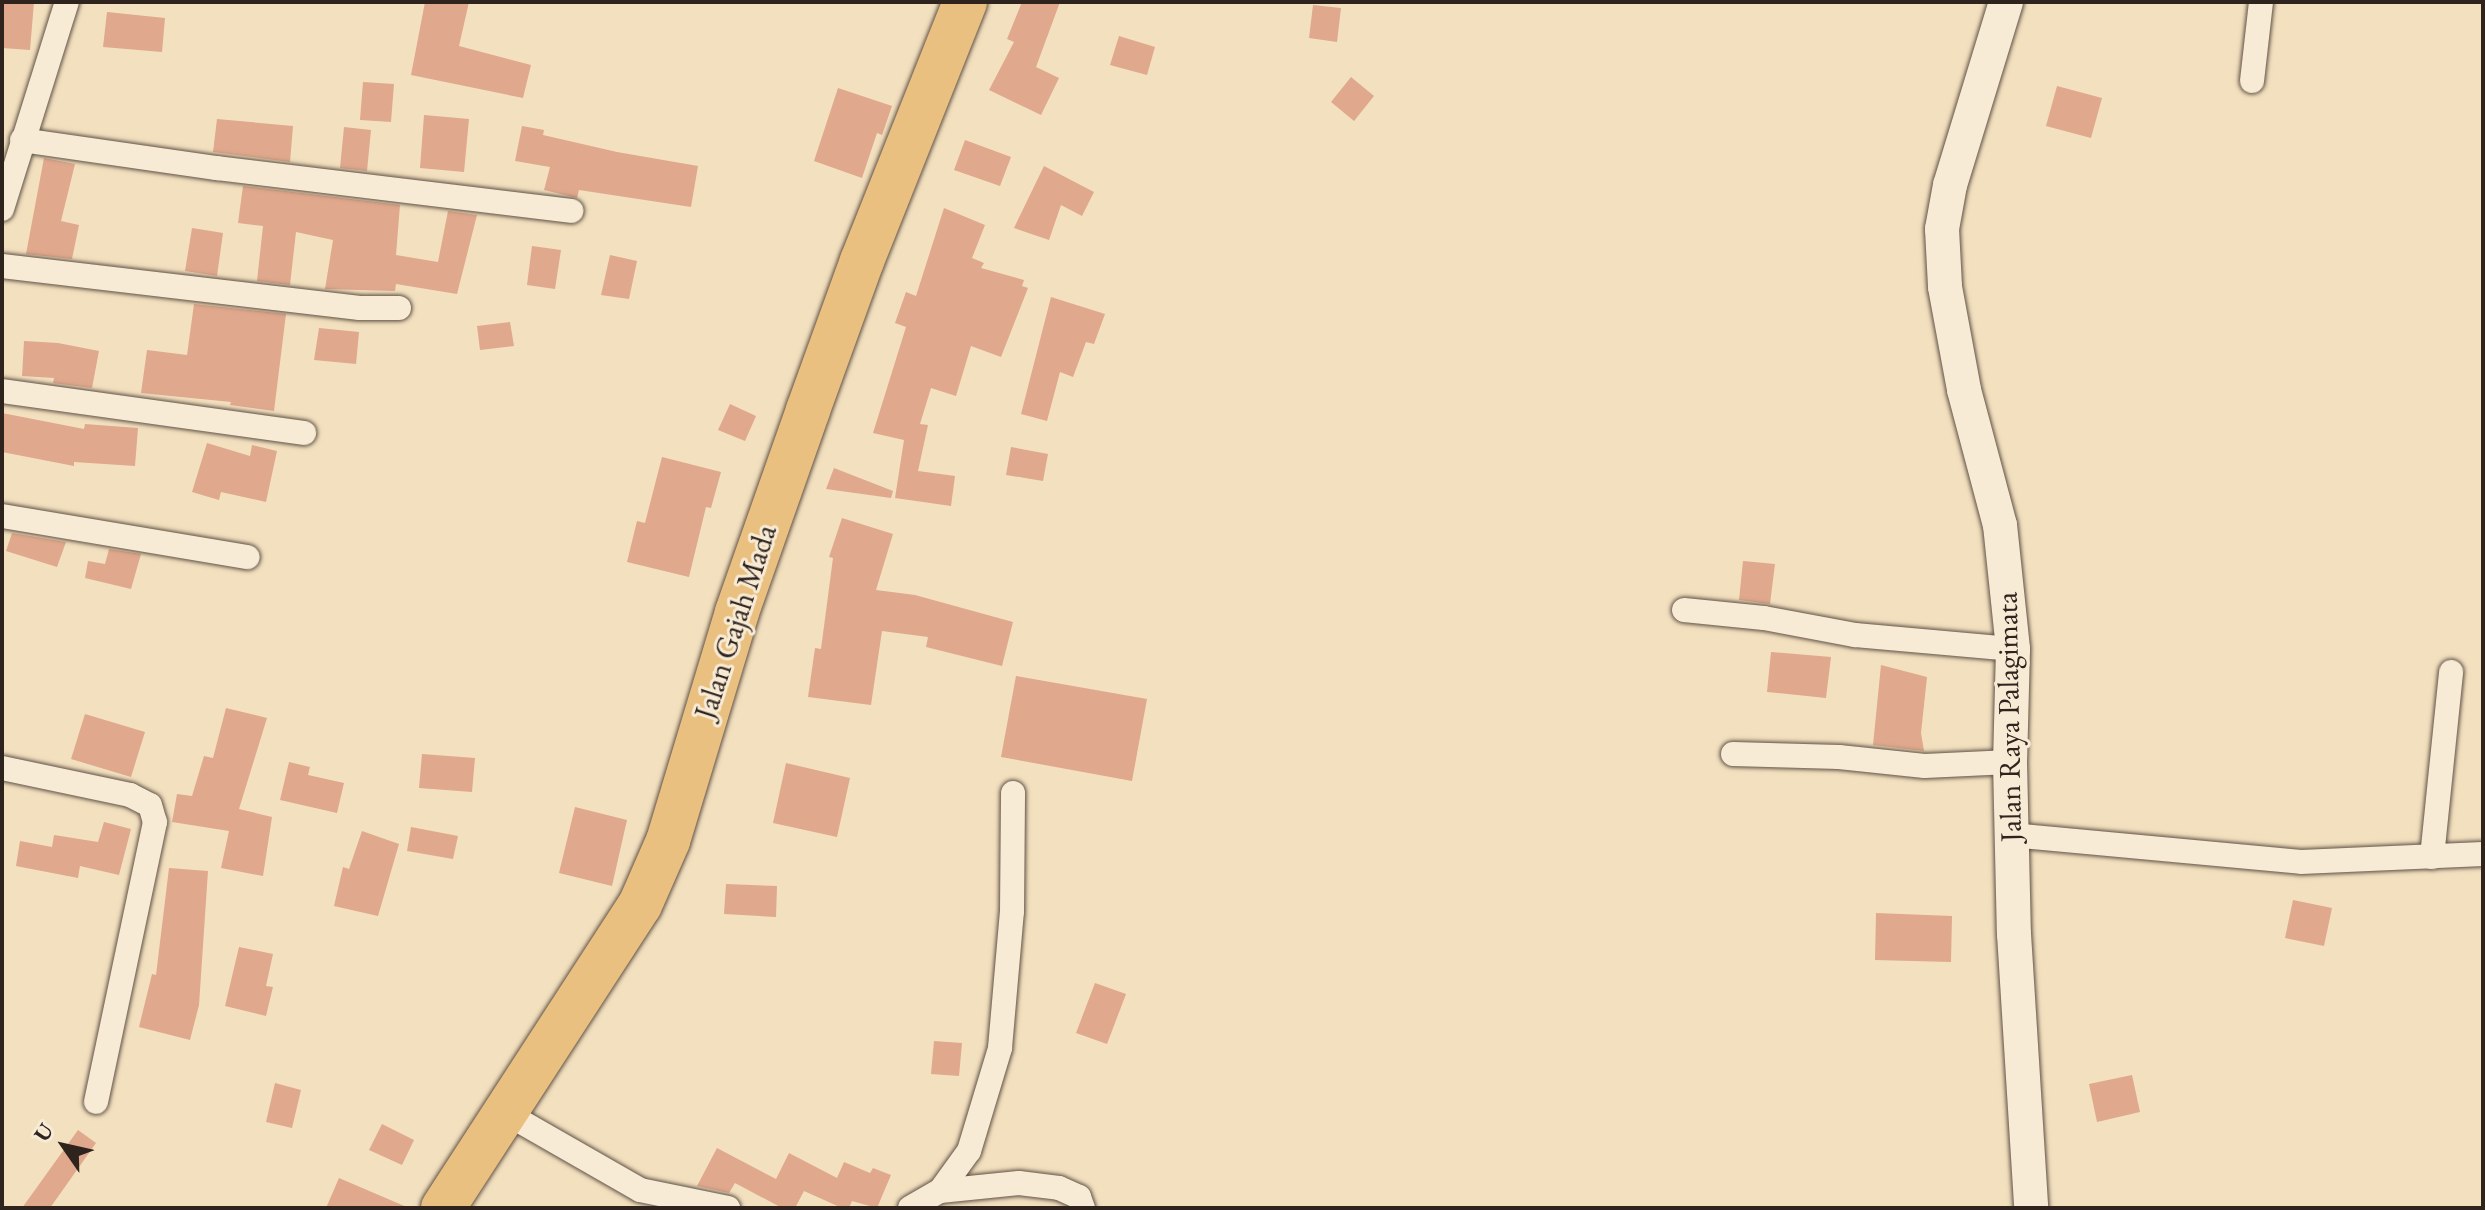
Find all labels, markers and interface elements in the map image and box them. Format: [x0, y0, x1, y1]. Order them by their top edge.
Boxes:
street label: Jalan Gajah Mada [688, 520, 784, 724]
street label: Jalan Raya Palagimata [1989, 592, 2029, 842]
north arrow [24, 1106, 104, 1186]
text: U [27, 1117, 60, 1147]

